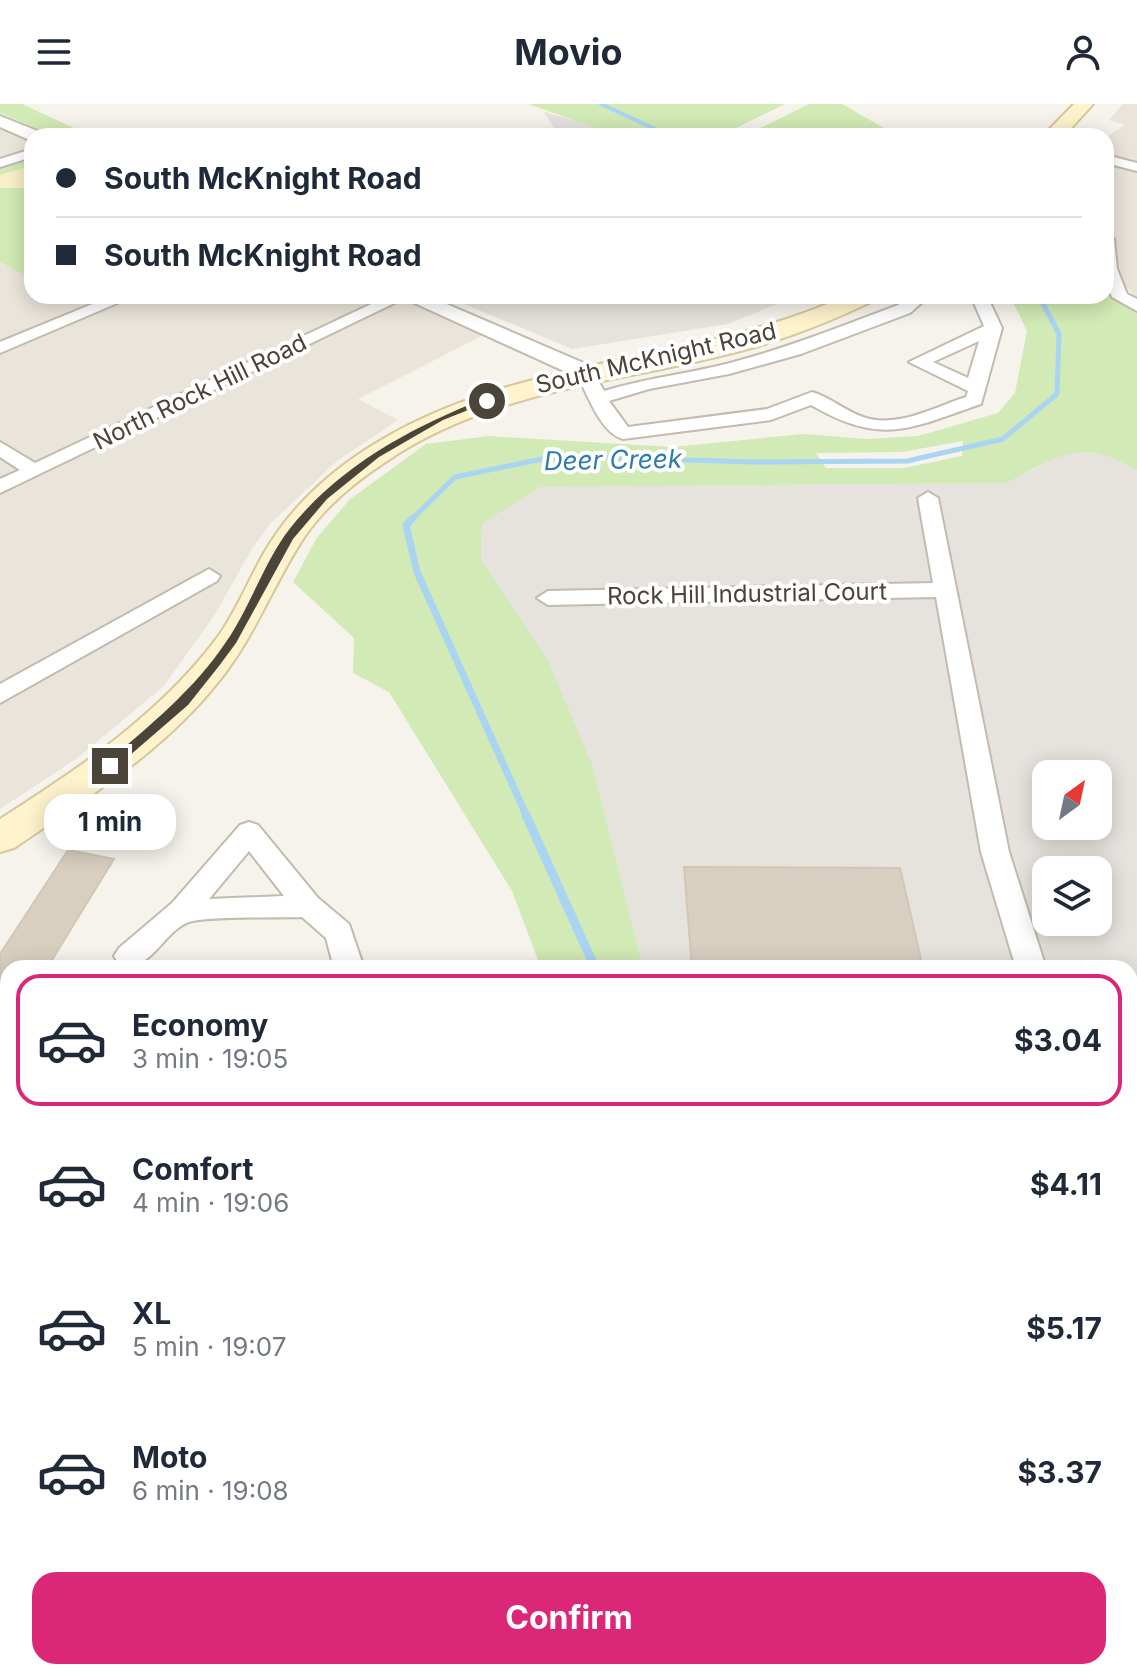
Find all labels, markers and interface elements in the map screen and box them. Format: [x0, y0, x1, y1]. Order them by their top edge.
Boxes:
icon: menu [32, 30, 76, 74]
text: Movio [514, 30, 623, 74]
icon: person [1061, 30, 1105, 74]
text: South McKnight Road [104, 160, 422, 196]
text: South McKnight Road [104, 237, 422, 273]
street label: South McKnight Road [533, 316, 779, 399]
street label: North Rock Hill Road [88, 327, 311, 456]
route start [469, 383, 505, 419]
water label: Deer Creek [544, 443, 683, 476]
street label: Rock Hill Industrial Court [607, 577, 887, 610]
route end [92, 748, 128, 784]
north arrow [1032, 760, 1112, 840]
map controls [1032, 760, 1112, 936]
callout: 1 min [44, 794, 176, 850]
text: 1 min [78, 806, 142, 837]
button: layers [1032, 856, 1112, 936]
icon: car [36, 1004, 108, 1076]
text: Economy [132, 1007, 268, 1043]
text: $3.04 [1014, 1022, 1102, 1058]
text: 3 min · 19:05 [132, 1043, 288, 1074]
icon: car [36, 1148, 108, 1220]
text: Comfort [132, 1151, 253, 1187]
text: $4.11 [1030, 1166, 1102, 1202]
text: 4 min · 19:06 [132, 1187, 289, 1218]
icon: car [36, 1292, 108, 1364]
text: XL [132, 1295, 171, 1331]
text: $5.17 [1026, 1310, 1102, 1346]
text: 5 min · 19:07 [132, 1331, 286, 1362]
icon: car [36, 1436, 108, 1508]
text: Moto [132, 1439, 207, 1475]
text: $3.37 [1017, 1454, 1102, 1490]
text: 6 min · 19:08 [132, 1475, 289, 1506]
button: Confirm [32, 1572, 1106, 1664]

